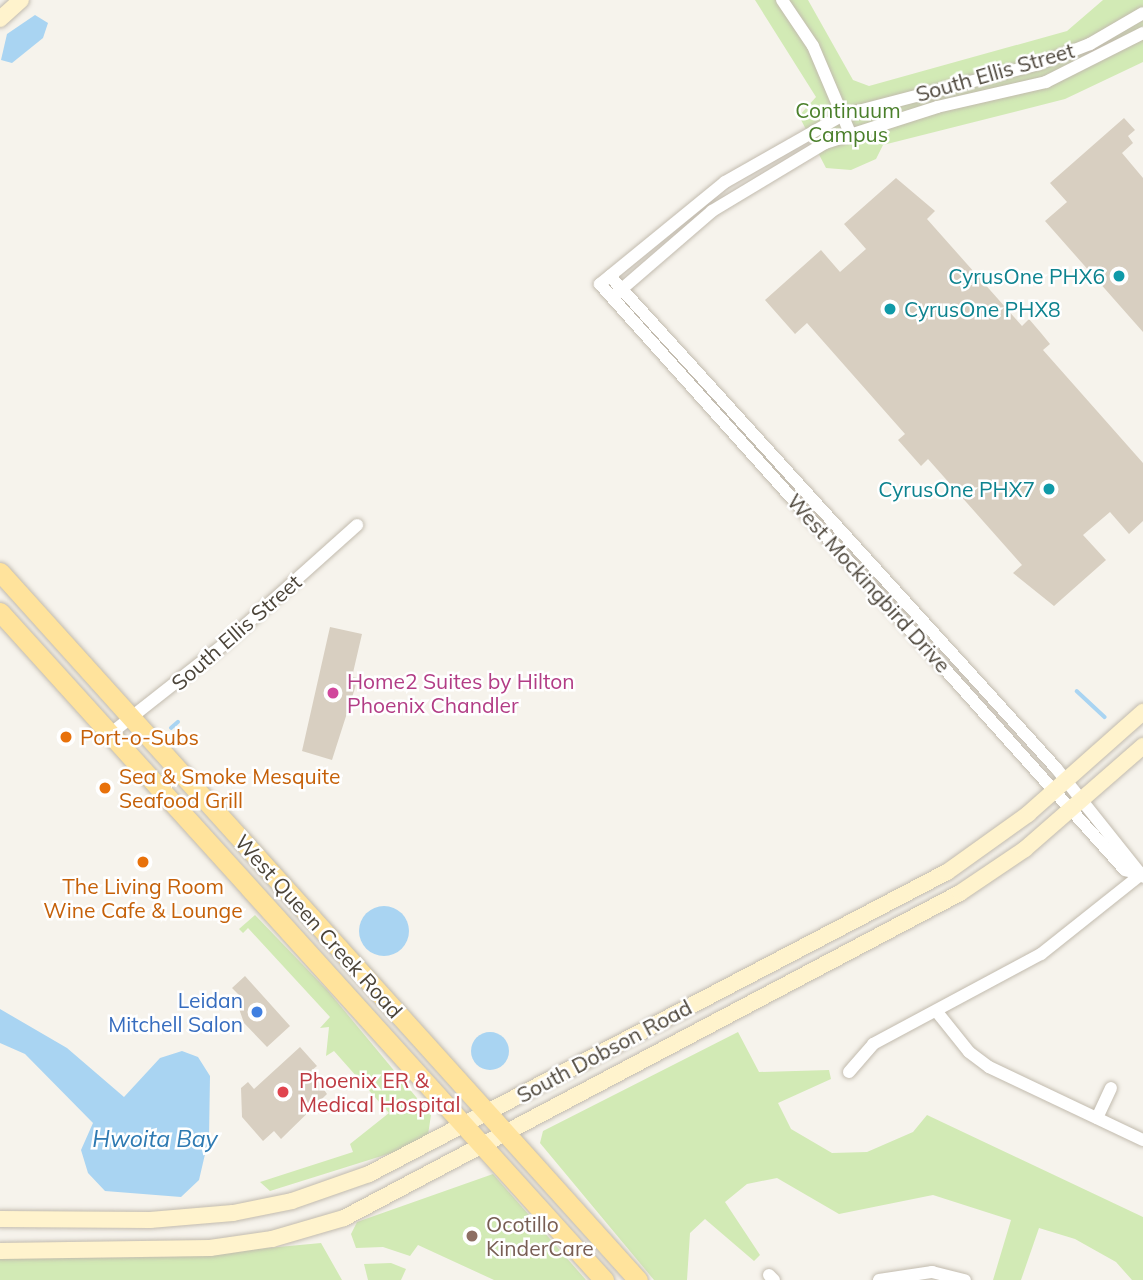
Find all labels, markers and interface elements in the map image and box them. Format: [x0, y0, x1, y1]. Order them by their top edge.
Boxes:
street label: South Ellis Street [913, 37, 1077, 107]
park label: Continuum Campus [795, 97, 901, 147]
place label: CyrusOne PHX6 [948, 263, 1105, 289]
marker: CyrusOne PHX6 [1111, 268, 1127, 284]
place label: CyrusOne PHX8 [904, 296, 1061, 322]
marker: CyrusOne PHX8 [882, 301, 898, 317]
place label: CyrusOne PHX7 [878, 476, 1035, 502]
marker: CyrusOne PHX7 [1041, 481, 1057, 497]
street label: West Mockingbird Drive [782, 488, 956, 678]
street label: South Ellis Street [166, 569, 306, 695]
place label: Home2 Suites by Hilton Phoenix Chandler [347, 668, 574, 718]
marker: Home2 Suites by Hilton Phoenix Chandler [325, 685, 341, 701]
place label: Port-o-Subs [80, 724, 199, 750]
marker: Port-o-Subs [58, 729, 74, 745]
place label: Sea & Smoke Mesquite Seafood Grill [119, 763, 340, 813]
marker: Sea & Smoke Mesquite Seafood Grill [97, 780, 113, 796]
street label: West Queen Creek Road [230, 829, 408, 1023]
marker: The Living Room Wine Cafe & Lounge [135, 854, 151, 870]
place label: The Living Room Wine Cafe & Lounge [43, 873, 243, 923]
place label: Leidan Mitchell Salon [108, 987, 243, 1037]
street label: South Dobson Road [512, 994, 696, 1108]
marker: Leidan Mitchell Salon [249, 1004, 265, 1020]
place label: Phoenix ER & Medical Hospital [299, 1067, 460, 1117]
marker: Phoenix ER & Medical Hospital [273, 1082, 293, 1102]
water label: Hwoita Bay [92, 1125, 218, 1153]
place label: Ocotillo KinderCare [486, 1211, 594, 1261]
marker: Ocotillo KinderCare [464, 1228, 480, 1244]

